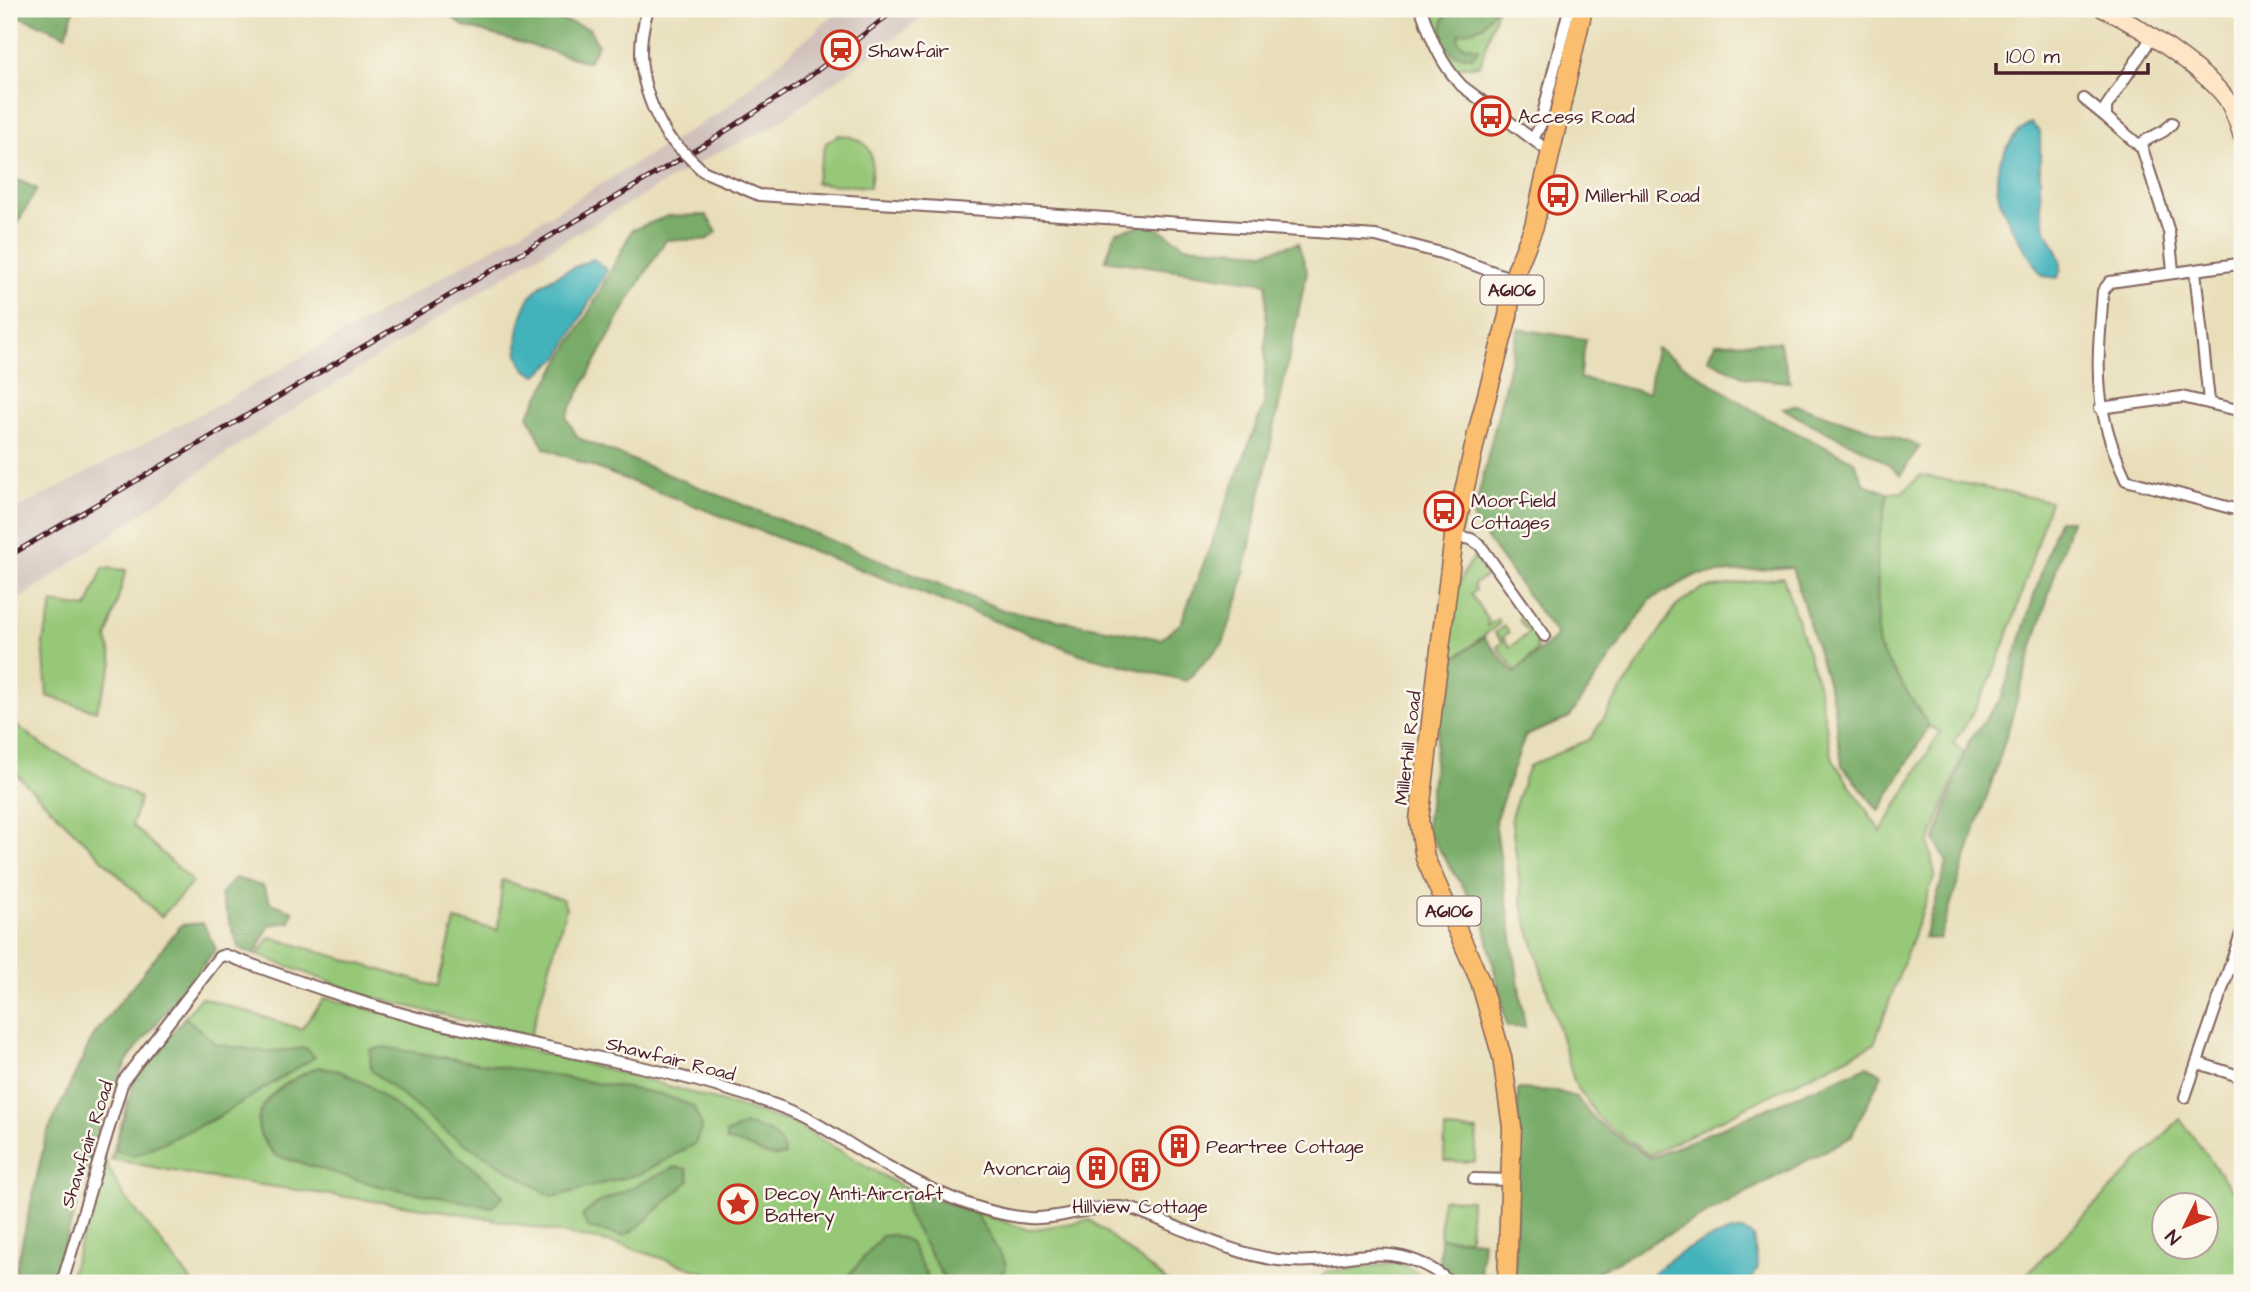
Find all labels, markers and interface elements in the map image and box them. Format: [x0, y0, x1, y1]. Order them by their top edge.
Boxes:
station icon: Shawfair [820, 29, 862, 71]
scale bar [1996, 32, 2148, 76]
place label: Shawfair [868, 38, 949, 65]
text: 100 m [2006, 42, 2061, 71]
bus stop icon: Access Road [1470, 95, 1512, 137]
place label: Access Road [1518, 104, 1635, 131]
bus stop icon: Millerhill Road [1537, 174, 1579, 216]
place label: Millerhill Road [1585, 183, 1700, 210]
road number: A6106 [1480, 276, 1544, 304]
place label: Moorfield Cottages [1471, 488, 1556, 538]
bus stop icon: Moorfield Cottages [1423, 490, 1465, 532]
street label: Millerhill Road [1388, 689, 1429, 807]
road number: A6106 [1418, 896, 1480, 926]
street label: Shawfair Road [603, 1030, 738, 1089]
street label: Shawfair Road [54, 1077, 121, 1212]
building icon: Peartree Cottage [1158, 1125, 1200, 1167]
place label: Peartree Cottage [1206, 1134, 1364, 1162]
building icon: Avoncraig [1076, 1147, 1118, 1189]
building icon: Hillview Cottage [1119, 1149, 1161, 1191]
place label: Avoncraig [983, 1156, 1070, 1184]
place label: Decoy Anti-Aircraft Battery [765, 1181, 943, 1231]
place icon: Decoy Anti-Aircraft Battery [717, 1183, 759, 1225]
north arrow [2150, 1190, 2220, 1260]
place label: Hillview Cottage [1072, 1194, 1208, 1222]
text: N [2160, 1223, 2188, 1250]

